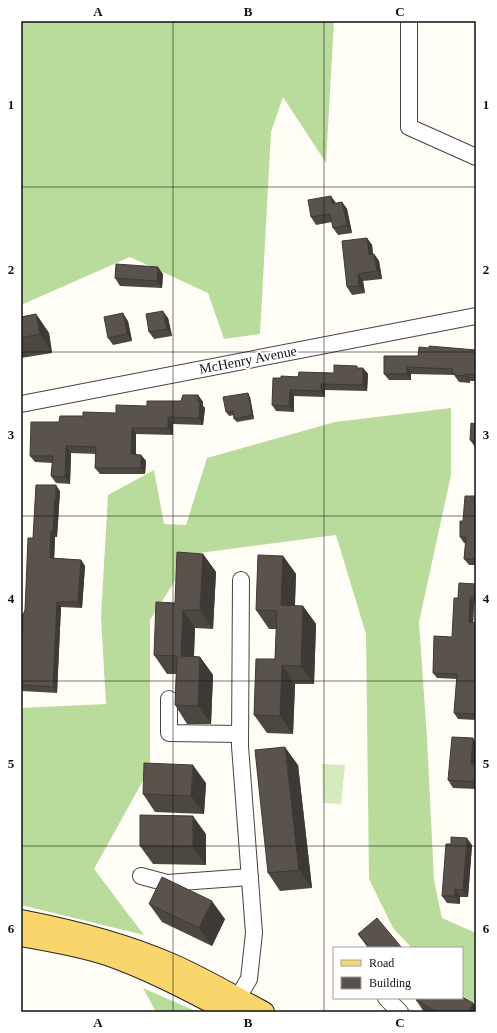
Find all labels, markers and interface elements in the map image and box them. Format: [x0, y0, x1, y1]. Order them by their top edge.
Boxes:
text: A [93, 4, 103, 19]
text: B [244, 4, 253, 19]
text: C [395, 4, 405, 19]
text: 1 [8, 97, 14, 112]
text: 1 [483, 97, 489, 112]
text: 2 [8, 262, 14, 277]
text: 2 [483, 262, 489, 277]
street label: McHenry Avenue [198, 343, 298, 377]
text: 3 [8, 427, 15, 442]
text: 3 [483, 427, 490, 442]
text: 4 [8, 591, 15, 606]
text: 4 [483, 591, 490, 606]
text: 5 [8, 756, 15, 771]
text: 5 [483, 756, 490, 771]
text: 6 [8, 921, 15, 936]
text: 6 [483, 921, 490, 936]
legend [333, 947, 463, 999]
text: Road [369, 956, 394, 970]
text: Building [369, 976, 411, 990]
text: A [93, 1015, 103, 1030]
text: B [244, 1015, 253, 1030]
text: C [395, 1015, 405, 1030]

